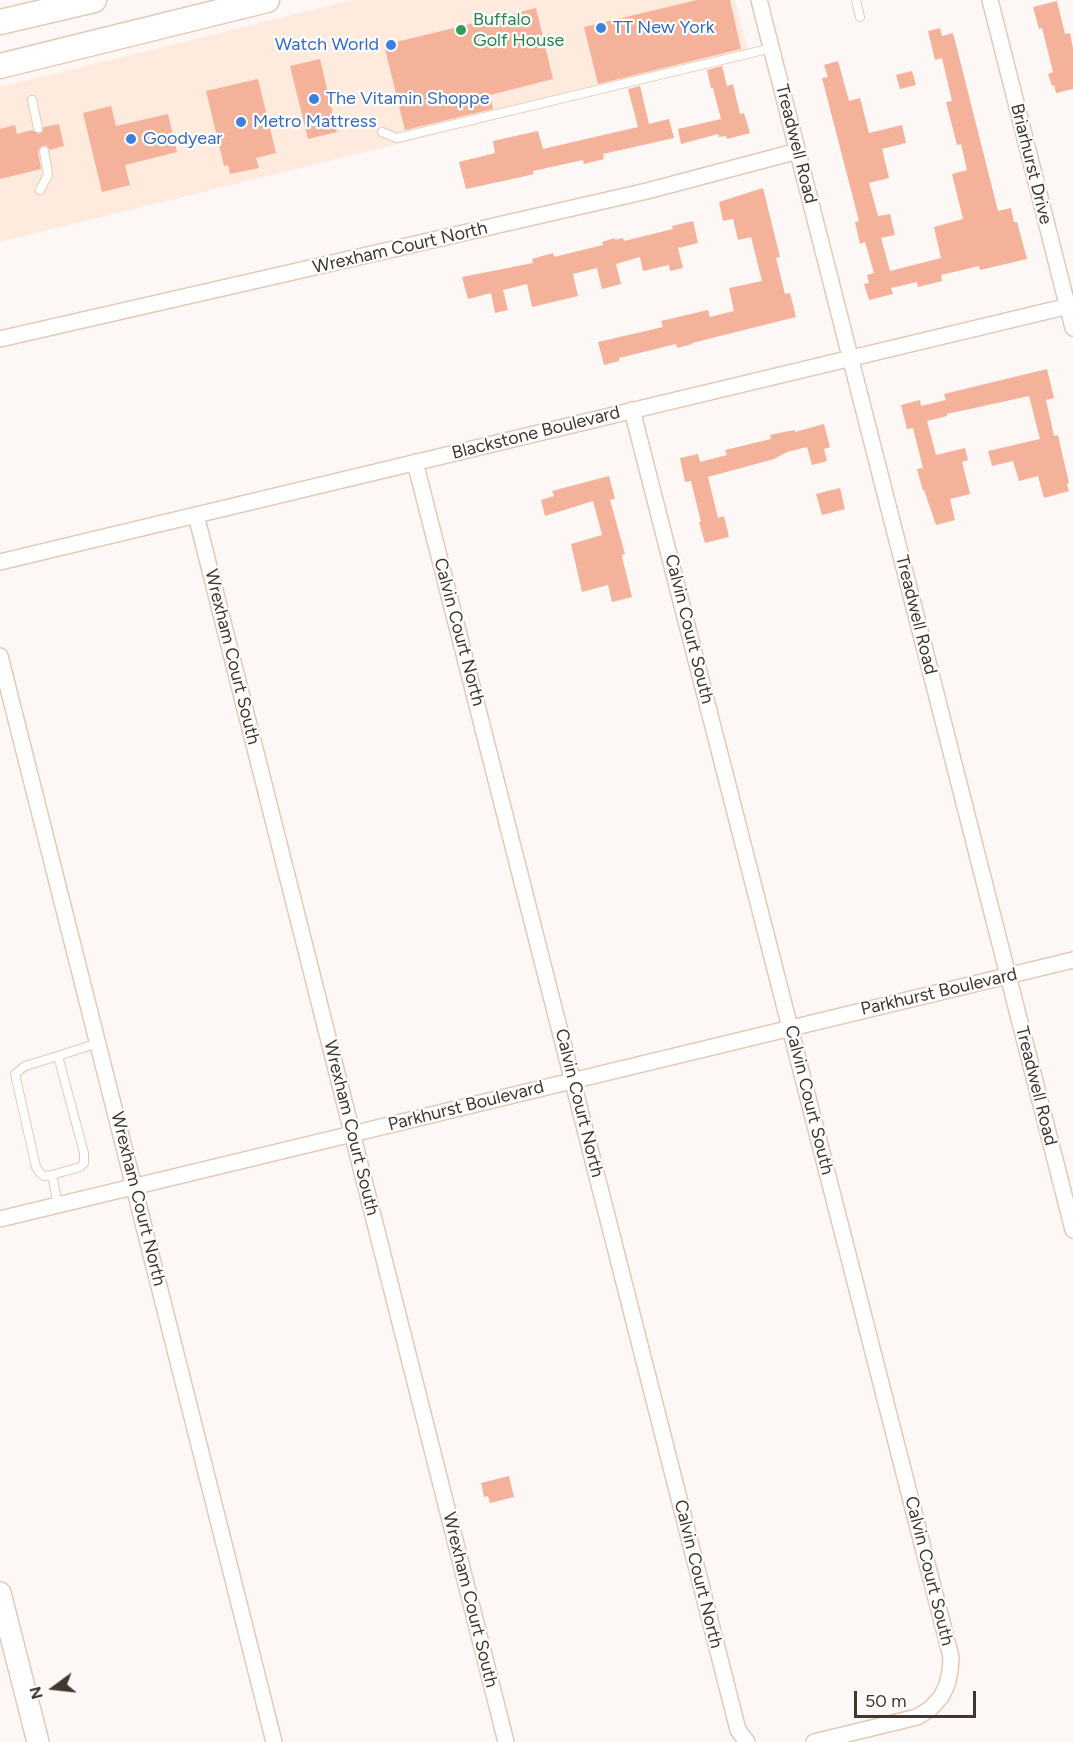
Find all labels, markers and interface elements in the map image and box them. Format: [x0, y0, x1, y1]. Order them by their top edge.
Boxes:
place label: Buffalo Golf House [473, 9, 564, 52]
place label: TT New York [613, 17, 714, 39]
marker: TT New York [594, 21, 608, 35]
marker: Buffalo Golf House [454, 23, 468, 37]
place label: Watch World [275, 34, 379, 56]
marker: Watch World [384, 38, 398, 52]
street label: Treadwell Road [771, 82, 821, 206]
place label: The Vitamin Shoppe [326, 88, 489, 110]
marker: The Vitamin Shoppe [307, 92, 321, 106]
street label: Briarhurst Drive [1006, 101, 1056, 227]
place label: Metro Mattress [253, 111, 377, 133]
marker: Metro Mattress [234, 115, 248, 129]
place label: Goodyear [143, 128, 222, 150]
marker: Goodyear [124, 132, 138, 146]
street label: Wrexham Court North [311, 217, 489, 279]
street label: Blackstone Boulevard [450, 402, 622, 464]
street label: Calvin Court South [660, 552, 718, 706]
street label: Treadwell Road [891, 553, 941, 677]
street label: Calvin Court North [429, 556, 489, 708]
street label: Wrexham Court South [200, 567, 264, 747]
street label: Parkhurst Boulevard [859, 963, 1019, 1021]
street label: Calvin Court South [780, 1023, 838, 1177]
street label: Treadwell Road [1011, 1024, 1061, 1148]
street label: Calvin Court North [550, 1027, 608, 1179]
street label: Wrexham Court South [319, 1038, 383, 1218]
street label: Parkhurst Boulevard [386, 1076, 546, 1136]
street label: Wrexham Court North [106, 1110, 170, 1288]
street label: Calvin Court South [900, 1494, 958, 1648]
street label: Calvin Court North [669, 1498, 727, 1650]
street label: Wrexham Court South [438, 1510, 502, 1690]
north arrow [24, 1658, 84, 1718]
scale bar [857, 1679, 978, 1717]
text: N [25, 1684, 47, 1701]
text: 50 m [865, 1690, 907, 1712]

